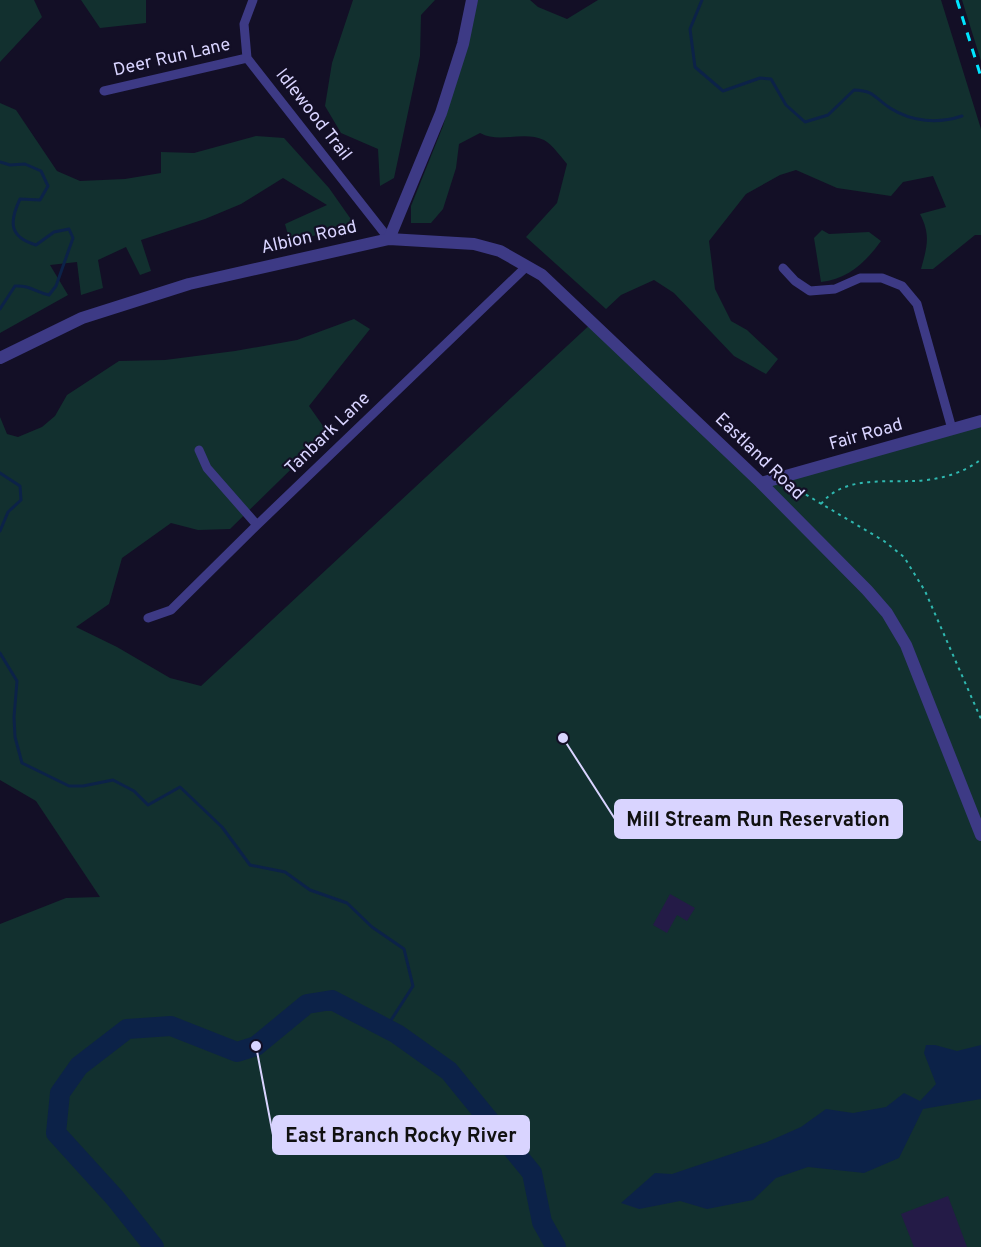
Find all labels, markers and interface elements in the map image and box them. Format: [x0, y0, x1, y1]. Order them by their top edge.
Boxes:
street label: Deer Run Lane [111, 33, 233, 83]
street label: Idlewood Trail [270, 64, 356, 166]
street label: Albion Road [259, 216, 359, 260]
street label: Tanbark Lane [281, 388, 375, 480]
street label: Eastland Road [709, 409, 809, 505]
street label: Fair Road [826, 414, 906, 456]
callout: Mill Stream Run Reservation [615, 800, 902, 838]
text: Mill Stream Run Reservation [626, 808, 890, 834]
callout: East Branch Rocky River [273, 1116, 529, 1154]
text: East Branch Rocky River [285, 1124, 517, 1150]

